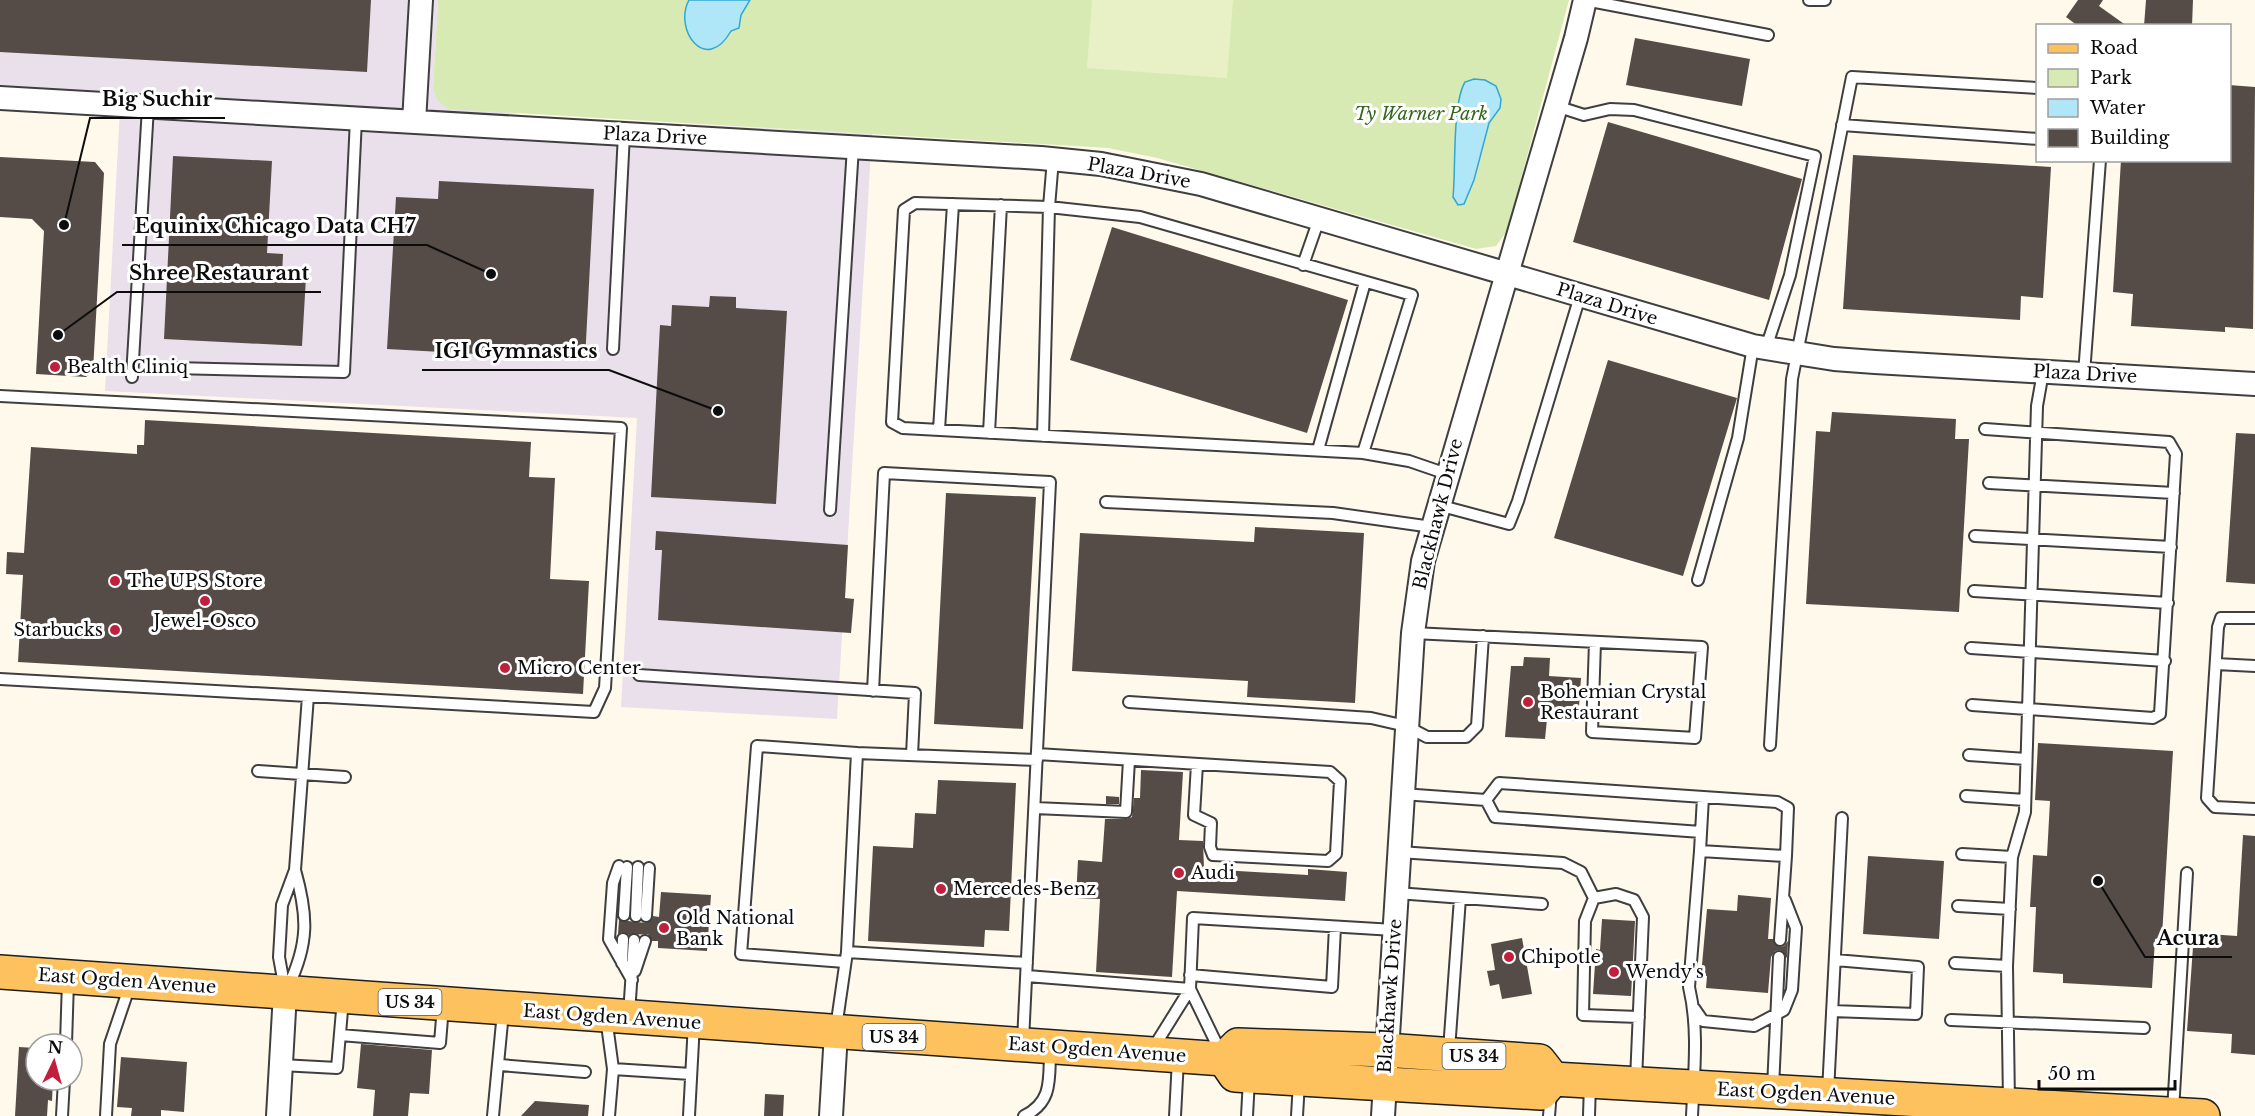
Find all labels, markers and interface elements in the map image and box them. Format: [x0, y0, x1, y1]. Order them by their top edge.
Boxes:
legend [2036, 24, 2231, 162]
text: Road [2090, 37, 2138, 59]
text: Park [2090, 67, 2132, 89]
callout: Big Suchir [90, 80, 225, 118]
text: Big Suchir [102, 87, 212, 111]
text: Water [2089, 97, 2146, 119]
park label: Ty Warner Park [1354, 103, 1488, 125]
street label: Plaza Drive [602, 122, 708, 150]
text: Building [2090, 127, 2169, 149]
street label: Plaza Drive [1086, 153, 1192, 193]
callout: Equinix Chicago Data CH7 [122, 207, 427, 245]
text: Equinix Chicago Data CH7 [134, 214, 416, 238]
callout: Shree Restaurant [117, 254, 321, 292]
text: Shree Restaurant [129, 261, 309, 285]
street label: Plaza Drive [1554, 278, 1660, 330]
callout: IGI Gymnastics [422, 332, 609, 370]
text: IGI Gymnastics [435, 339, 598, 363]
place label: Bealth Cliniq [67, 356, 188, 378]
marker: Bealth Cliniq [48, 360, 62, 374]
street label: Plaza Drive [2032, 360, 2138, 388]
street label: Blackhawk Drive [1409, 436, 1467, 592]
place label: The UPS Store [127, 570, 263, 592]
marker: The UPS Store [108, 574, 122, 588]
marker: Jewel-Osco [198, 594, 212, 608]
place label: Jewel-Osco [152, 610, 256, 632]
place label: Starbucks [13, 619, 103, 641]
marker: Starbucks [108, 623, 122, 637]
place label: Micro Center [517, 657, 641, 679]
marker: Micro Center [498, 661, 512, 675]
place label: Bohemian Crystal Restaurant [1540, 681, 1706, 724]
marker: Bohemian Crystal Restaurant [1521, 695, 1535, 709]
place label: Audi [1190, 862, 1235, 884]
marker: Audi [1172, 866, 1186, 880]
place label: Mercedes-Benz [953, 878, 1096, 900]
marker: Mercedes-Benz [934, 882, 948, 896]
place label: Old National Bank [676, 907, 795, 950]
street label: Blackhawk Drive [1374, 918, 1406, 1074]
callout: Acura [2145, 919, 2232, 957]
marker: Old National Bank [657, 921, 671, 935]
text: Acura [2156, 926, 2220, 950]
place label: Chipotle [1521, 946, 1601, 968]
marker: Chipotle [1502, 950, 1516, 964]
place label: Wendy's [1625, 961, 1704, 983]
street label: East Ogden Avenue [37, 964, 217, 998]
marker: Wendy's [1607, 965, 1621, 979]
road number: US 34 [378, 989, 442, 1015]
street label: East Ogden Avenue [522, 1000, 702, 1034]
road number: US 34 [862, 1024, 926, 1050]
north arrow [24, 1032, 84, 1092]
street label: East Ogden Avenue [1007, 1033, 1187, 1067]
text: N [47, 1036, 64, 1058]
road number: US 34 [1442, 1043, 1506, 1069]
scale bar [2039, 1053, 2176, 1091]
text: 50 m [2048, 1063, 2096, 1085]
street label: East Ogden Avenue [1716, 1078, 1896, 1110]

